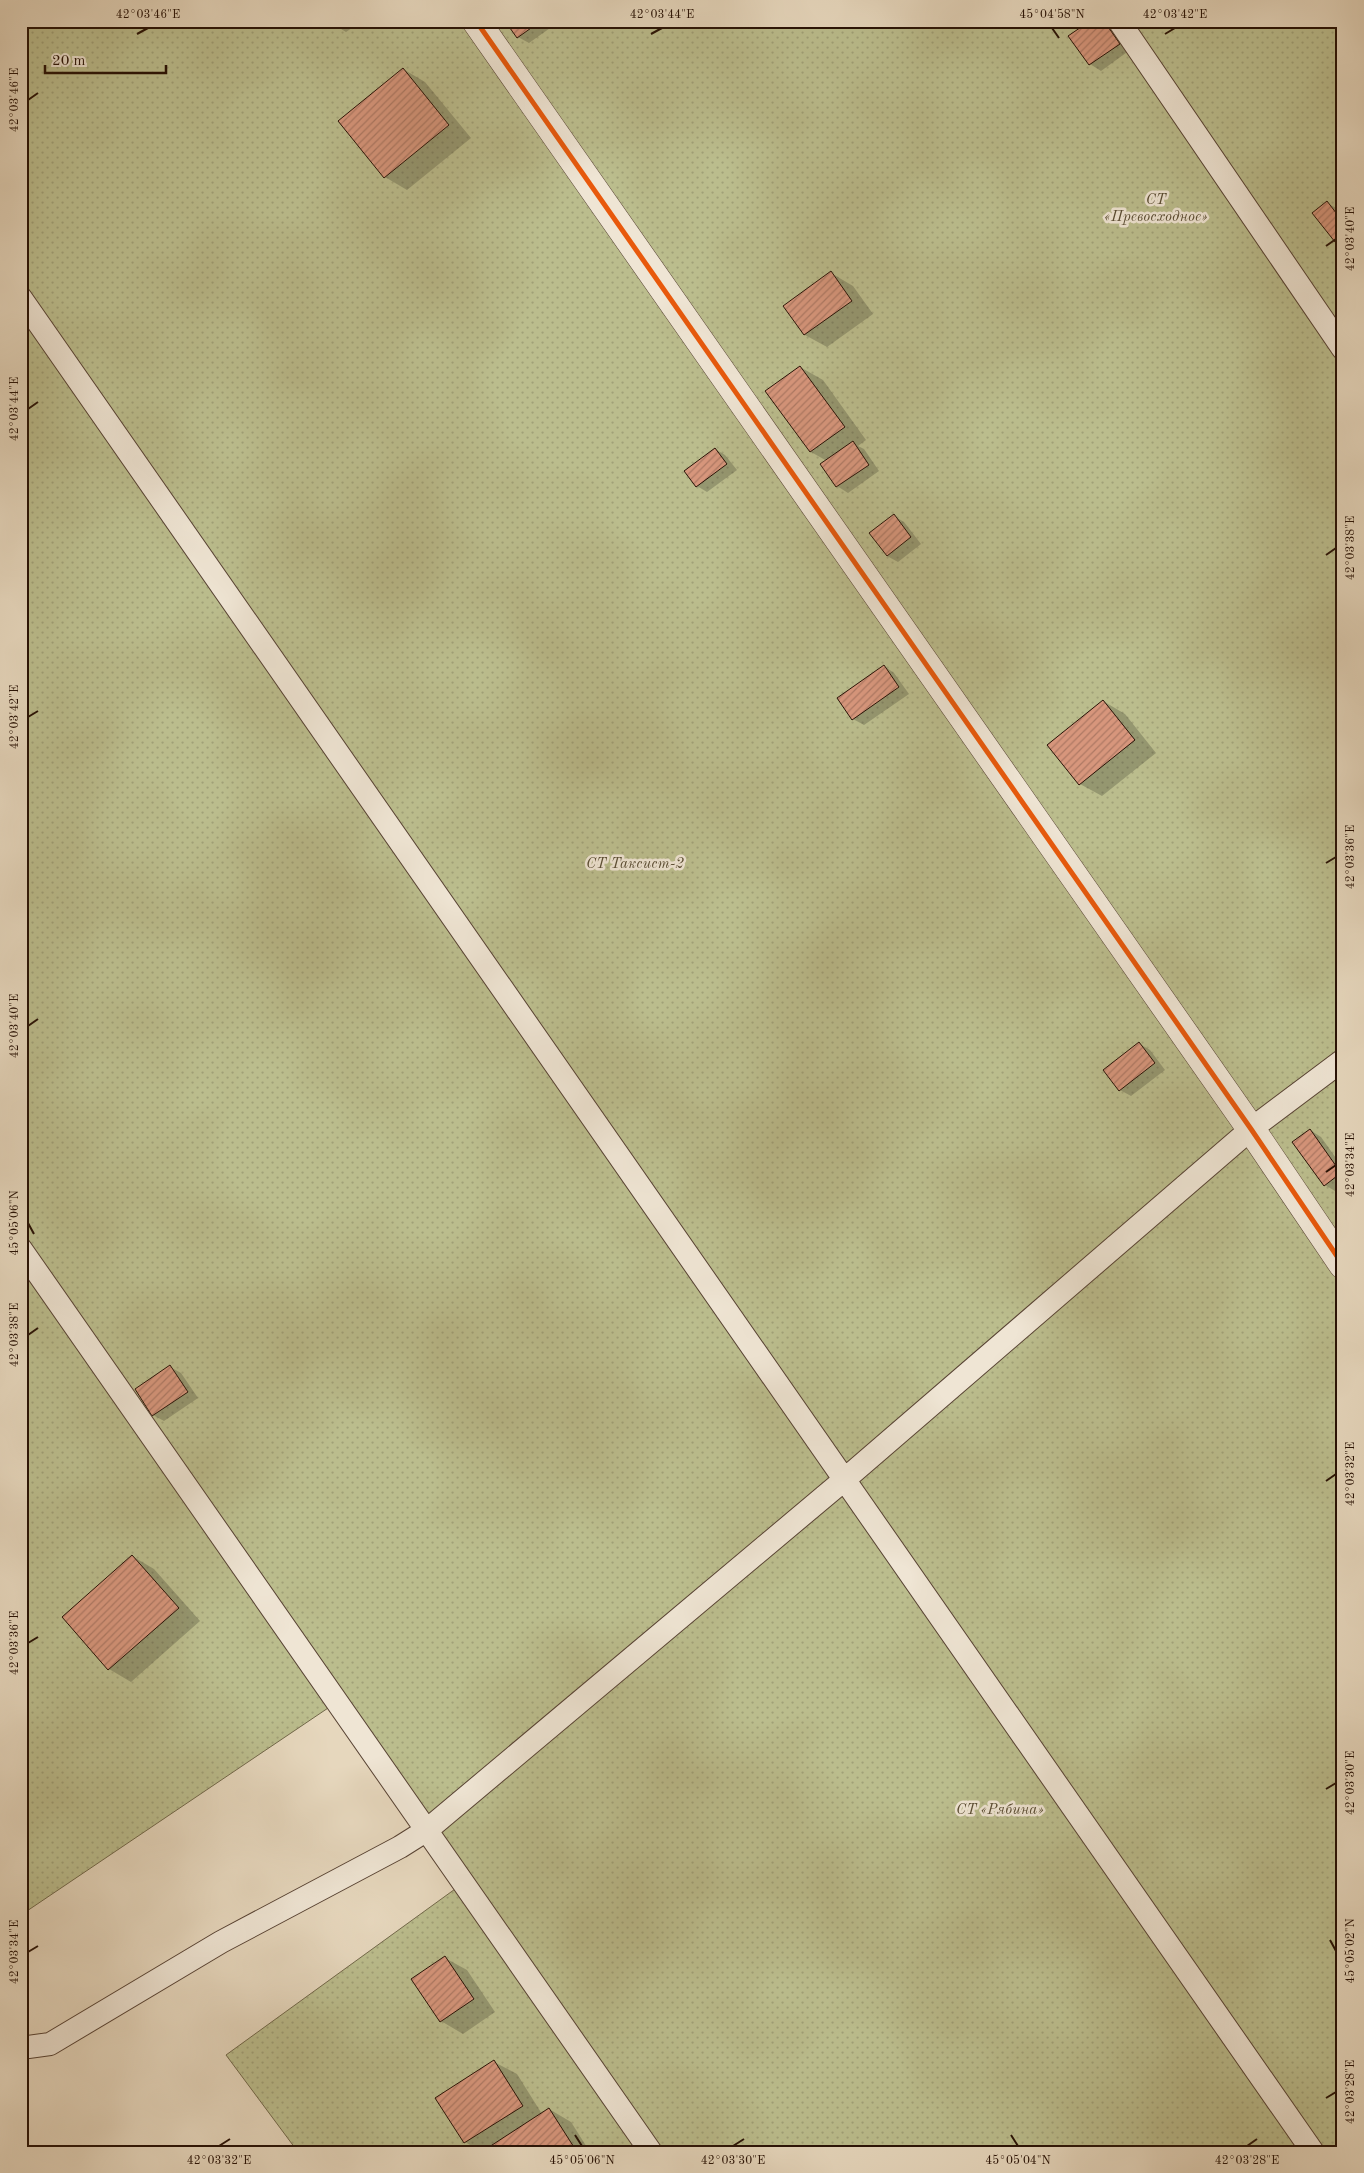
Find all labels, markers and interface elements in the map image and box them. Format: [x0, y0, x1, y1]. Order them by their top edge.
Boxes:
text: 45°04'58"N [1019, 8, 1085, 21]
text: 42°03'46"E [116, 9, 180, 21]
text: 42°03'44"E [630, 9, 694, 21]
text: 42°03'42"E [1143, 9, 1207, 21]
scale bar [45, 42, 166, 74]
text: 20 m [52, 54, 86, 69]
text: 42°03'46"E [9, 68, 21, 132]
park label: СТ «Превосходное» [1104, 193, 1208, 225]
text: 42°03'40"E [1345, 207, 1357, 271]
text: 42°03'44"E [9, 377, 21, 441]
text: 42°03'38"E [1345, 516, 1357, 580]
text: 42°03'42"E [9, 685, 21, 749]
text: 42°03'36"E [1345, 825, 1357, 889]
park label: СТ Таксист-2 [586, 857, 684, 872]
text: 42°03'40"E [9, 994, 21, 1058]
text: 42°03'34"E [1345, 1133, 1357, 1197]
text: 45°05'06"N [8, 1190, 21, 1256]
text: 42°03'38"E [9, 1303, 21, 1367]
text: 42°03'32"E [1345, 1442, 1357, 1506]
text: 42°03'36"E [9, 1611, 21, 1675]
text: 42°03'30"E [1345, 1751, 1357, 1815]
park label: СТ «Рябина» [956, 1802, 1044, 1818]
text: 45°05'02"N [1344, 1918, 1357, 1984]
text: 42°03'34"E [9, 1920, 21, 1984]
text: 42°03'28"E [1345, 2060, 1357, 2124]
text: 45°05'06"N [549, 2154, 615, 2167]
text: 45°05'04"N [985, 2154, 1051, 2167]
text: 42°03'32"E [187, 2155, 251, 2167]
text: 42°03'30"E [701, 2155, 765, 2167]
text: 42°03'28"E [1215, 2155, 1279, 2167]

